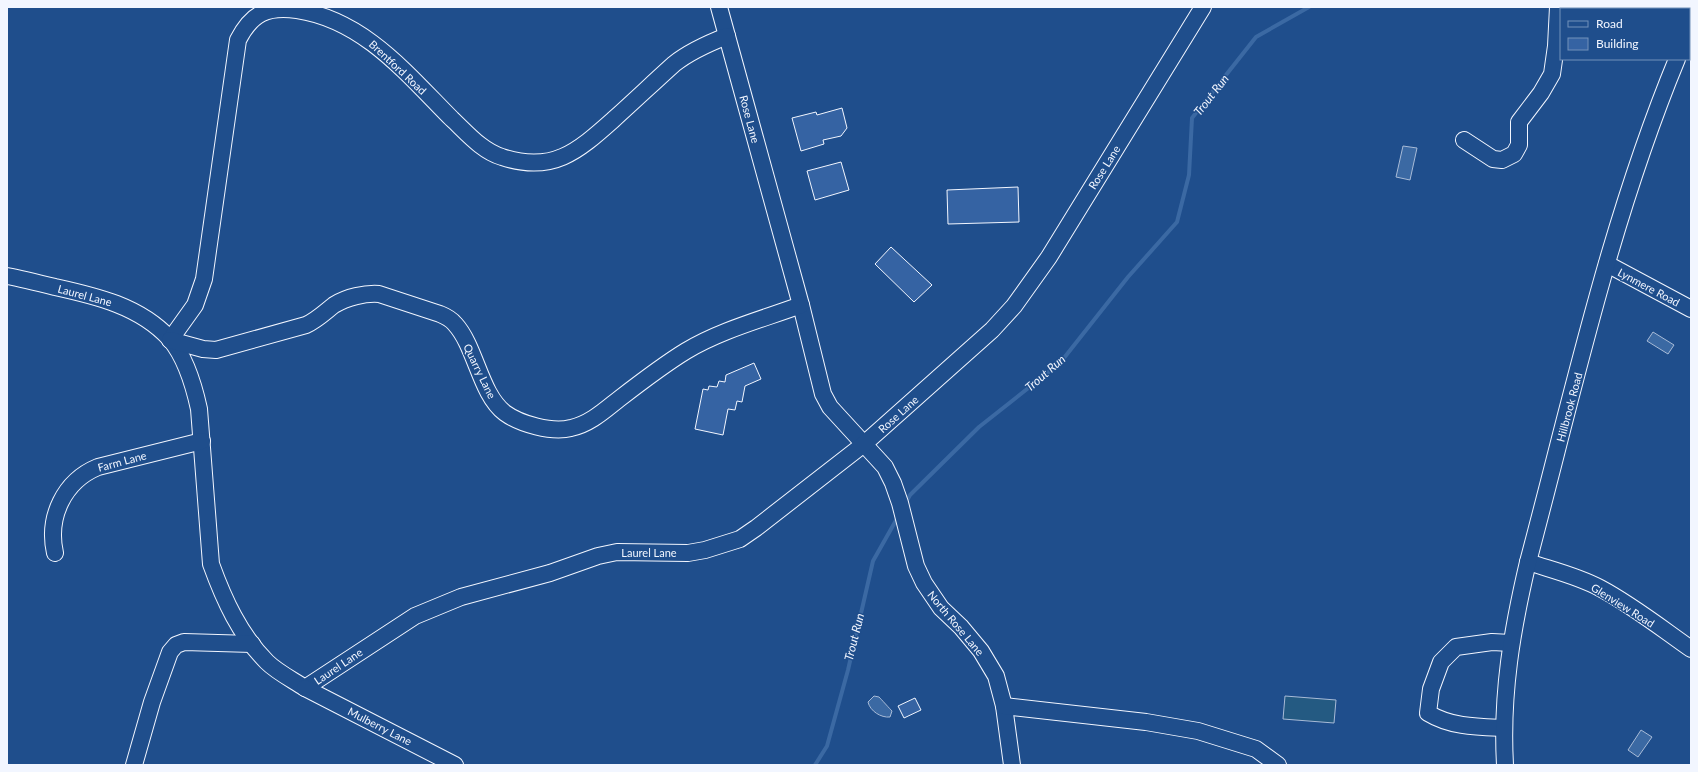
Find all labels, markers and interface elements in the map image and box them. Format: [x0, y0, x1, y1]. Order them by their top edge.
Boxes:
legend [1560, 8, 1690, 60]
text: Road [1596, 16, 1623, 31]
text: Building [1596, 36, 1639, 51]
street label: Brentford Road [367, 37, 429, 97]
water label: Trout Run [1190, 71, 1232, 119]
street label: Rose Lane [737, 94, 763, 145]
street label: Rose Lane [1085, 143, 1123, 191]
street label: Lynmere Road [1616, 265, 1682, 309]
street label: Laurel Lane [57, 282, 114, 308]
street label: Quarry Lane [461, 341, 499, 401]
water label: Trout Run [1022, 351, 1068, 395]
street label: Hillbrook Road [1553, 371, 1585, 443]
street label: Rose Lane [875, 393, 921, 435]
street label: Farm Lane [96, 448, 148, 474]
street label: Laurel Lane [621, 546, 677, 559]
street label: Glenview Road [1589, 580, 1657, 630]
street label: North Rose Lane [925, 588, 987, 658]
water label: Trout Run [841, 612, 867, 662]
street label: Laurel Lane [311, 645, 365, 687]
street label: Mulberry Lane [346, 704, 414, 748]

